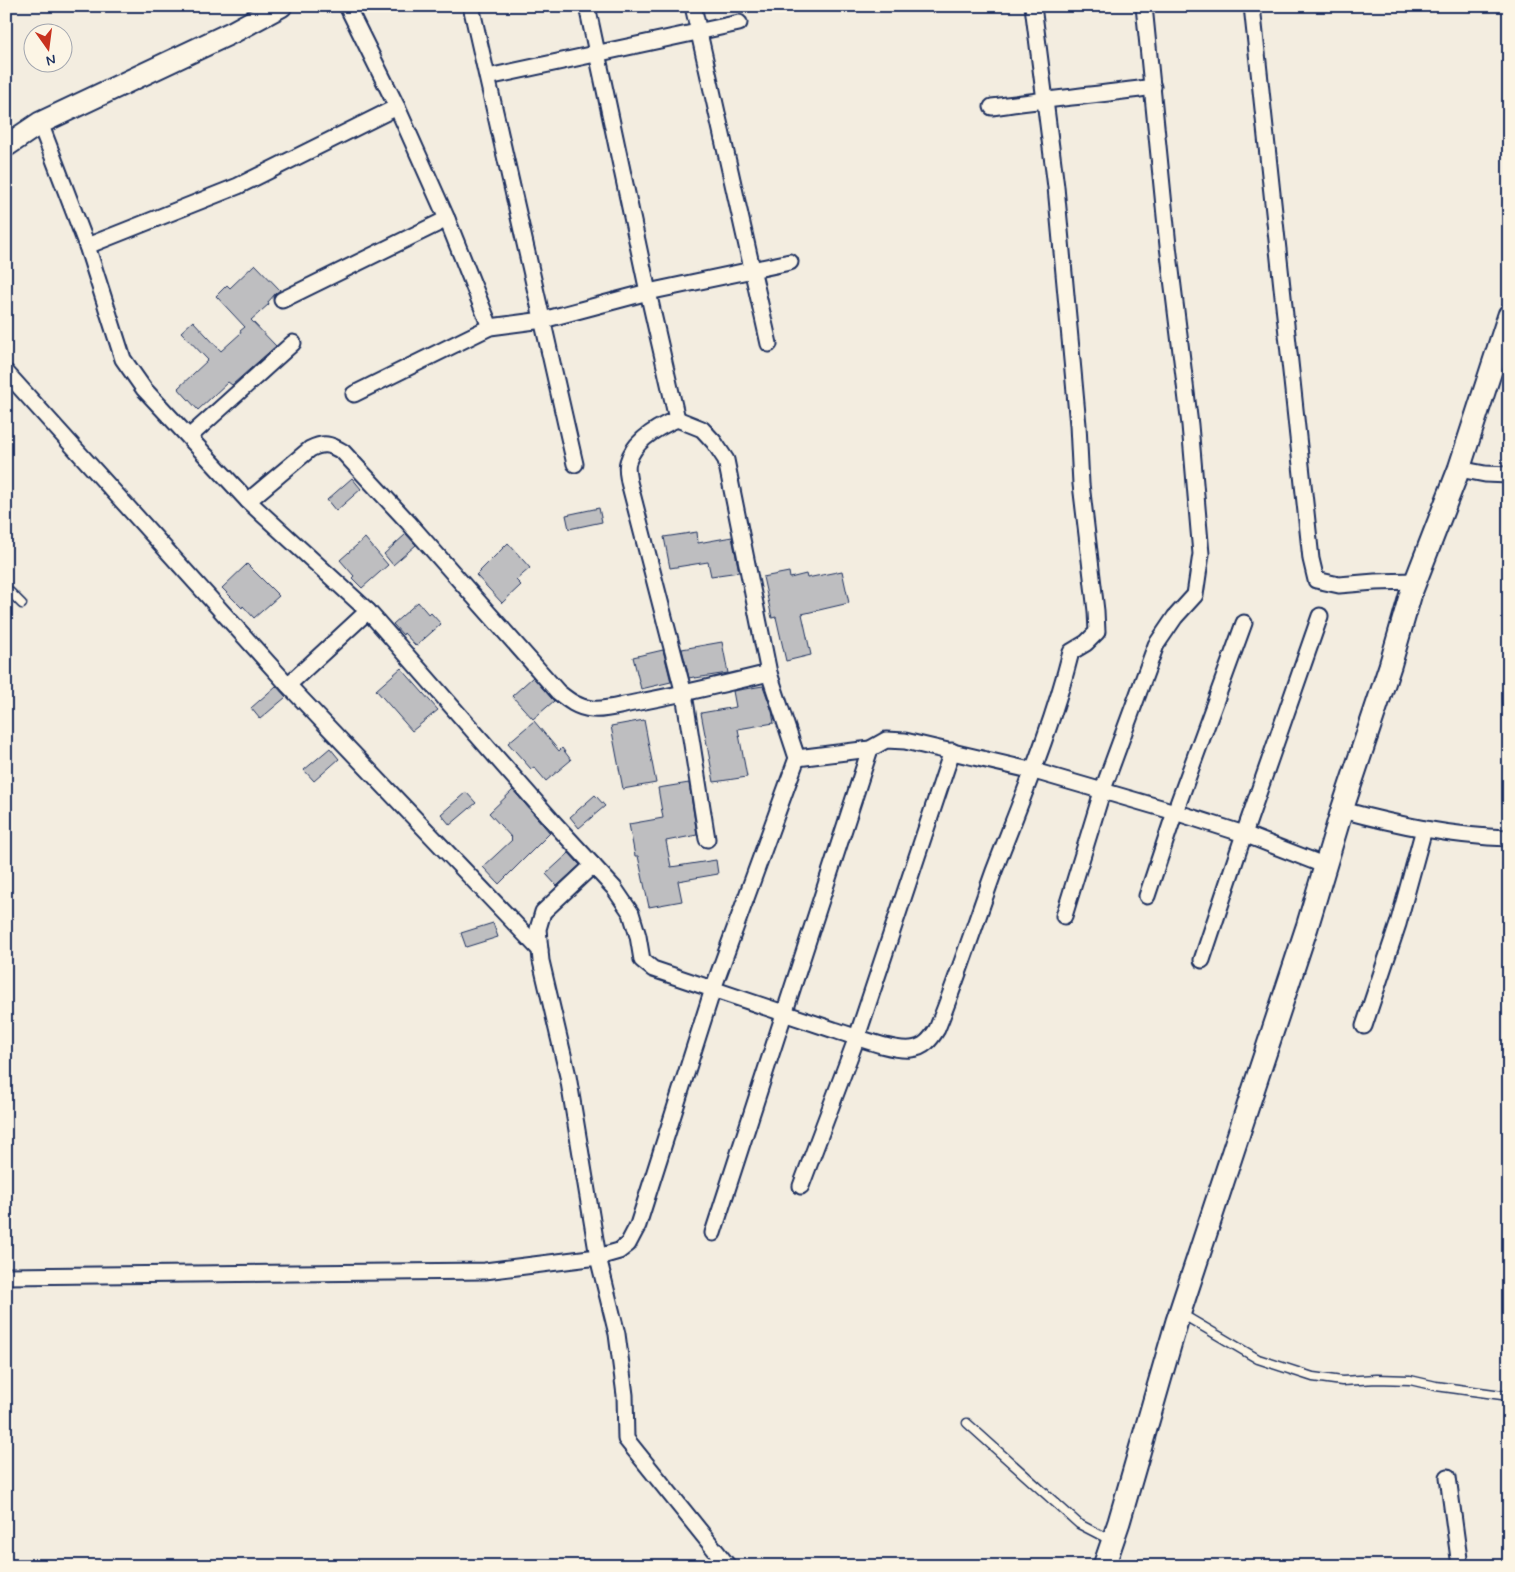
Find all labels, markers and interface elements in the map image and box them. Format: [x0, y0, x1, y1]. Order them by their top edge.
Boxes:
north arrow [22, 22, 72, 72]
text: N [44, 50, 58, 70]

